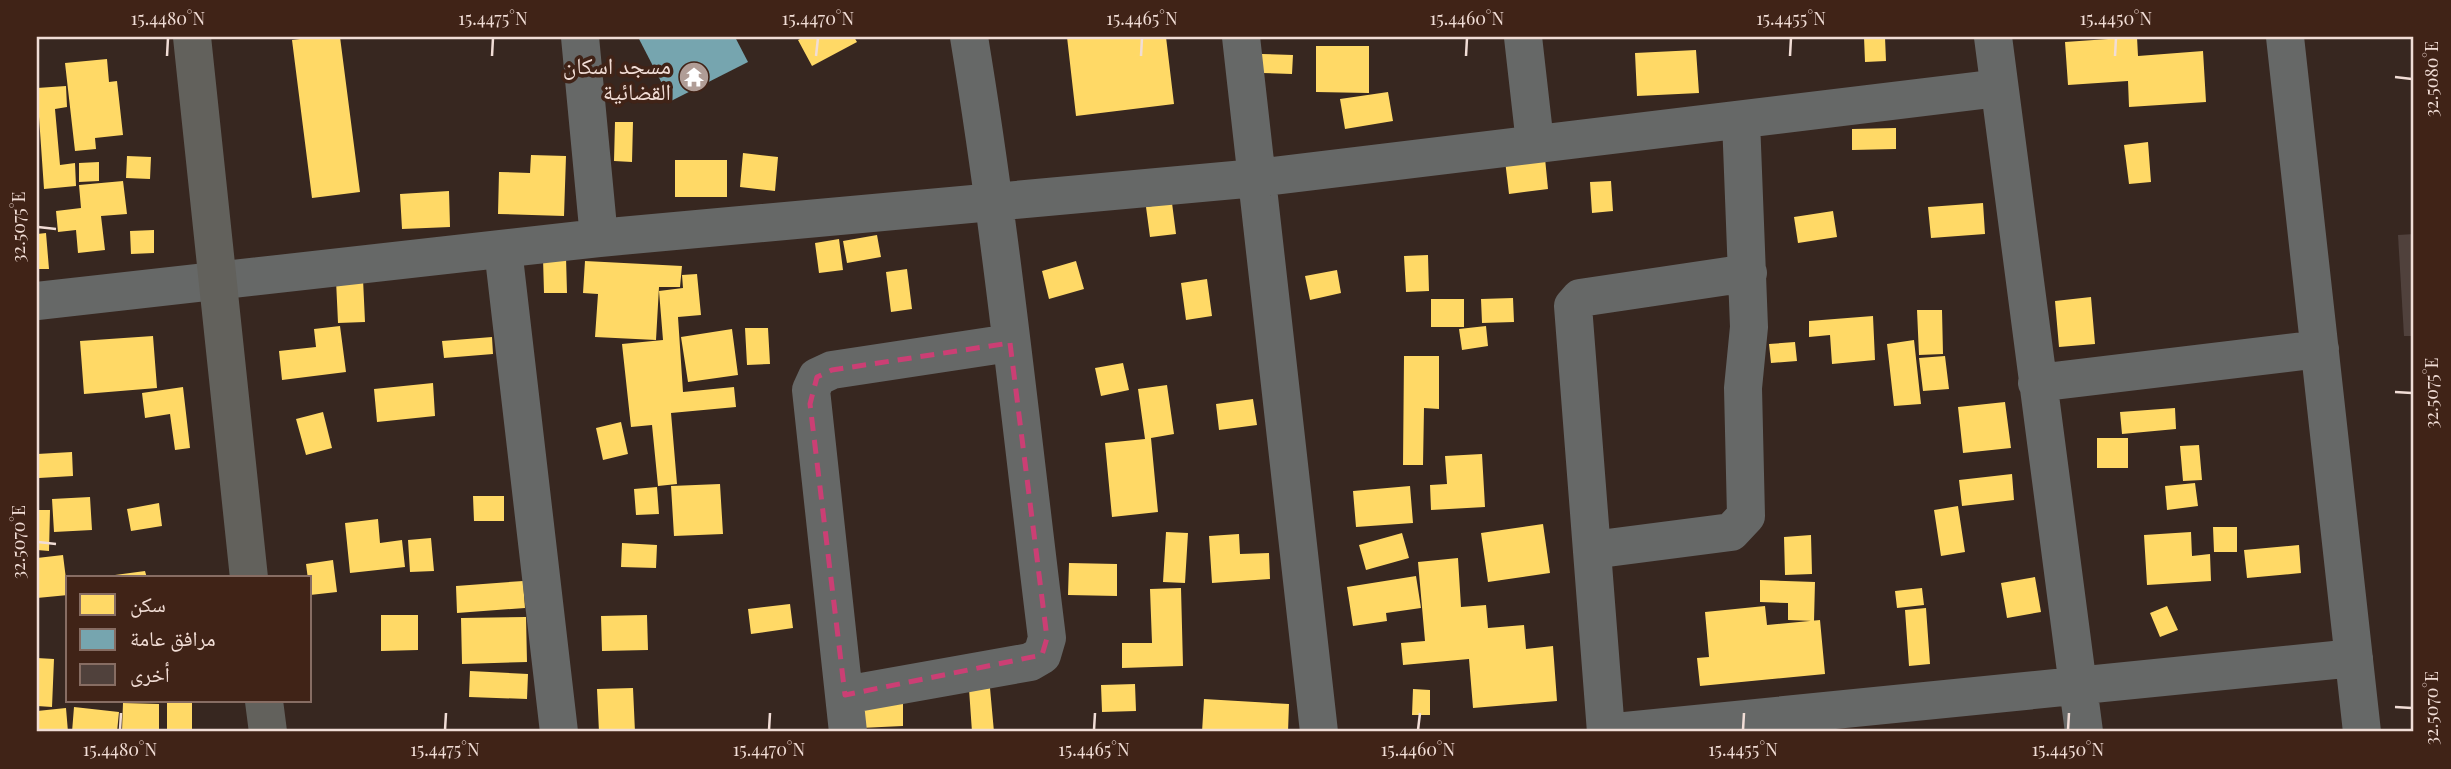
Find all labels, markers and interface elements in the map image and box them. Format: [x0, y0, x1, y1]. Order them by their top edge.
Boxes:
text: 15.4480°N [131, 6, 206, 30]
text: 15.4475°N [458, 6, 528, 30]
text: 15.4470°N [782, 6, 854, 30]
text: 15.4465°N [1106, 6, 1178, 30]
text: 15.4460°N [1430, 6, 1505, 30]
text: 15.4455°N [1756, 6, 1826, 30]
text: 15.4450°N [2080, 6, 2153, 30]
text: 32.5080°E [2419, 41, 2443, 117]
place label: مسجد اسكان القضائية [563, 49, 671, 106]
temple icon: مسجد اسكان القضائية [677, 60, 711, 94]
text: 32.5075°E [6, 191, 30, 263]
text: 32.5075°E [2419, 357, 2443, 429]
text: 32.5070°E [6, 505, 30, 579]
legend [66, 576, 312, 702]
text: سكن [130, 589, 166, 618]
text: مرافق عامة [130, 623, 216, 652]
text: أخرى [130, 659, 170, 687]
text: 32.5070°E [2419, 671, 2443, 745]
text: 15.4480°N [83, 737, 158, 761]
text: 15.4475°N [410, 737, 480, 761]
text: 15.4470°N [733, 737, 805, 761]
text: 15.4465°N [1058, 737, 1130, 761]
text: 15.4460°N [1381, 737, 1456, 761]
text: 15.4455°N [1708, 737, 1778, 761]
text: 15.4450°N [2032, 737, 2105, 761]

